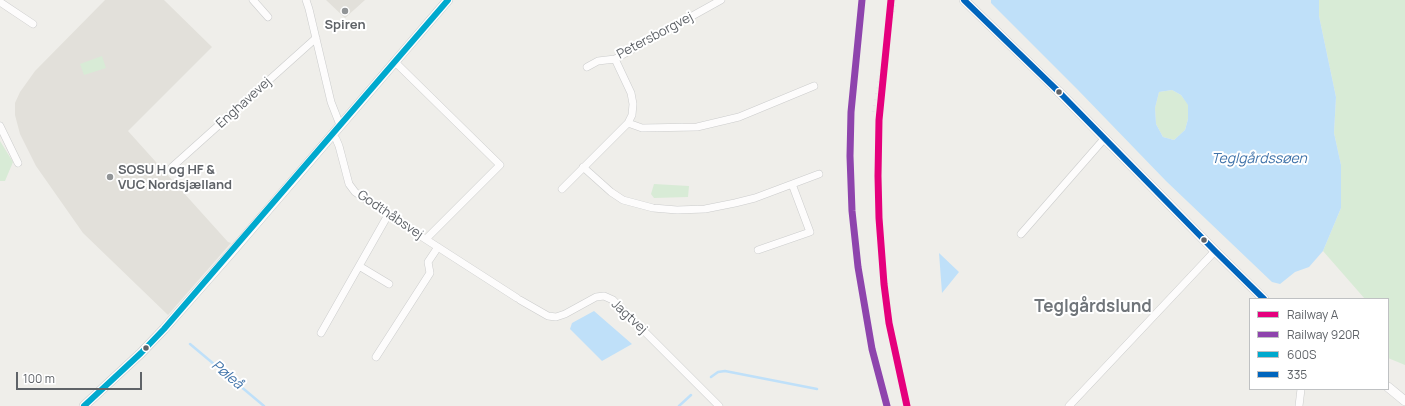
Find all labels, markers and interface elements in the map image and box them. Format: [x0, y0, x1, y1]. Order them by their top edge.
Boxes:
marker: Spiren [340, 6, 350, 16]
street label: Petersborgvej [614, 9, 696, 63]
place label: Spiren [324, 17, 366, 33]
street label: Enghavevej [213, 74, 275, 132]
unlabelled marker [1054, 87, 1064, 97]
water label: Teglgårdssøen [1211, 151, 1307, 167]
place label: SOSU H og HF & VUC Nordsjælland [118, 162, 232, 193]
marker: SOSU H og HF & VUC Nordsjælland [105, 172, 115, 182]
street label: Godthåbsvej [354, 187, 426, 243]
unlabelled marker [1199, 235, 1209, 245]
street label: Jagtvej [608, 297, 650, 337]
district label: Teglgårdslund [1034, 297, 1152, 317]
legend [1249, 298, 1389, 390]
text: Railway A [1287, 306, 1338, 323]
text: Railway 920R [1287, 326, 1360, 343]
unlabelled marker [141, 343, 151, 353]
text: 600S [1287, 346, 1316, 363]
water label: Pøleå [208, 357, 246, 393]
scale bar [18, 364, 144, 390]
text: 335 [1287, 366, 1307, 383]
text: 100 m [23, 370, 55, 387]

